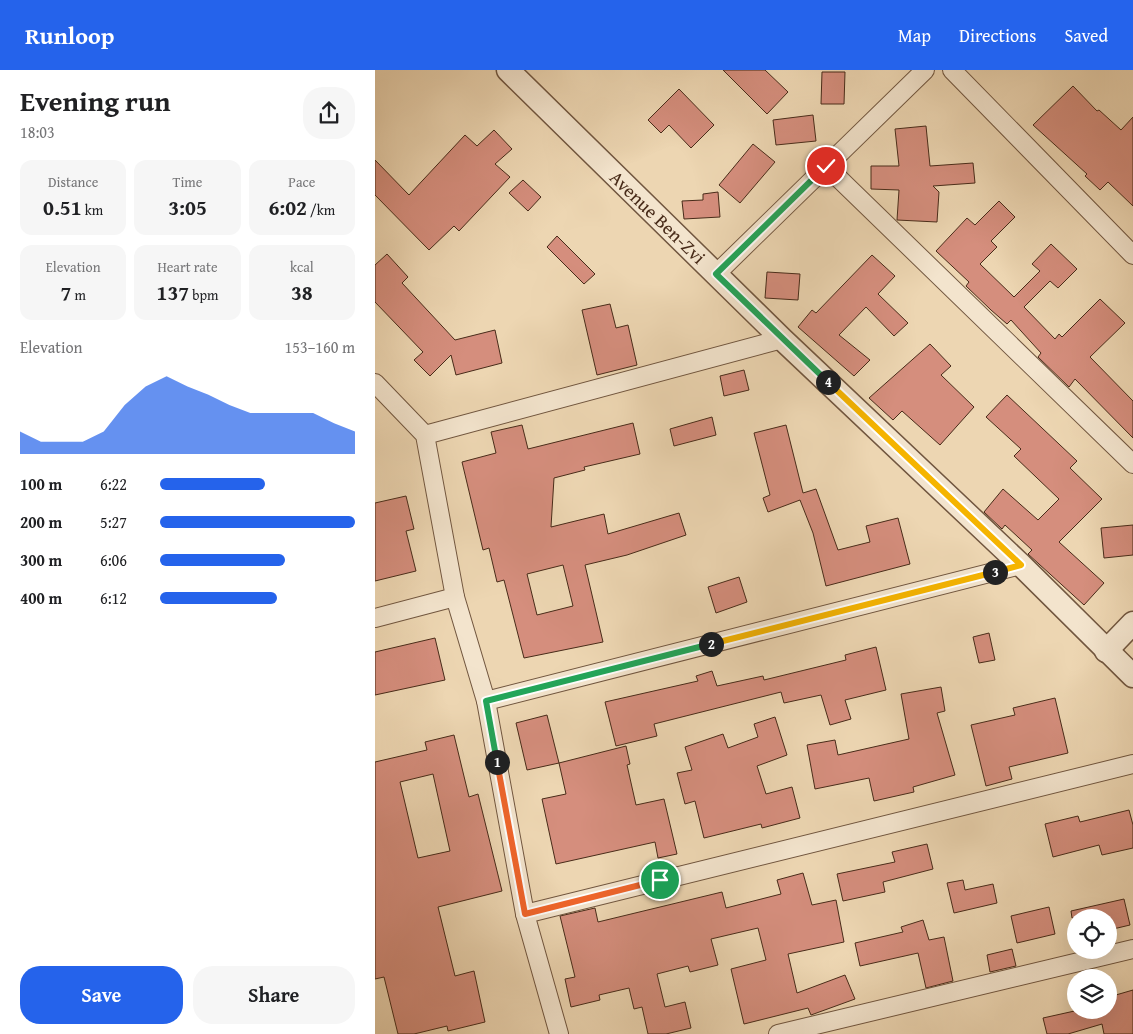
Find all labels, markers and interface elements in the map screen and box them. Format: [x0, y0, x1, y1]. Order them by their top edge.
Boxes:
text: Runloop [25, 18, 114, 53]
text: Map [898, 22, 931, 49]
text: Directions [959, 22, 1036, 49]
text: Saved [1064, 22, 1108, 49]
text: Evening run [20, 80, 171, 121]
button: share [303, 87, 355, 139]
text: 18:03 [20, 120, 55, 144]
pin [805, 145, 847, 187]
icon: check [812, 152, 840, 180]
street label: Avenue Ben-Zvi [604, 164, 712, 270]
text: Distance [48, 172, 98, 192]
text: Time [173, 172, 202, 192]
text: Pace [288, 172, 315, 192]
text: 0.51 [43, 192, 82, 223]
text: 3:05 [168, 192, 207, 223]
text: 6:02 [268, 192, 307, 223]
text: km [82, 200, 103, 220]
text: /km [307, 200, 335, 220]
text: Elevation [46, 257, 101, 277]
text: Heart rate [157, 257, 218, 277]
text: kcal [290, 257, 314, 277]
text: 7 [60, 277, 71, 308]
text: 137 [157, 277, 189, 308]
text: 38 [291, 277, 313, 308]
text: m [71, 285, 86, 305]
text: bpm [189, 285, 218, 305]
text: Elevation [20, 335, 83, 359]
text: 153–160 m [285, 335, 355, 359]
pin: 4 [815, 370, 841, 394]
text: 4 [825, 372, 832, 392]
text: 100 m [20, 472, 62, 496]
text: 6:22 [100, 472, 127, 496]
text: 200 m [20, 510, 62, 534]
text: 5:27 [100, 510, 127, 534]
text: 300 m [20, 548, 62, 572]
text: 6:06 [100, 548, 127, 572]
pin: 3 [983, 560, 1007, 584]
text: 3 [992, 562, 999, 582]
text: 400 m [20, 586, 62, 610]
text: 6:12 [100, 586, 127, 610]
pin: 2 [699, 632, 723, 656]
text: 2 [708, 634, 715, 654]
pin: 1 [485, 750, 509, 774]
text: 1 [494, 752, 501, 772]
pin [639, 859, 681, 901]
icon: arrive [646, 866, 674, 894]
map controls [1067, 909, 1117, 1019]
button: locate [1067, 909, 1117, 959]
button: Save [20, 966, 183, 1024]
button: Share [193, 966, 355, 1024]
button: layers [1067, 969, 1117, 1019]

